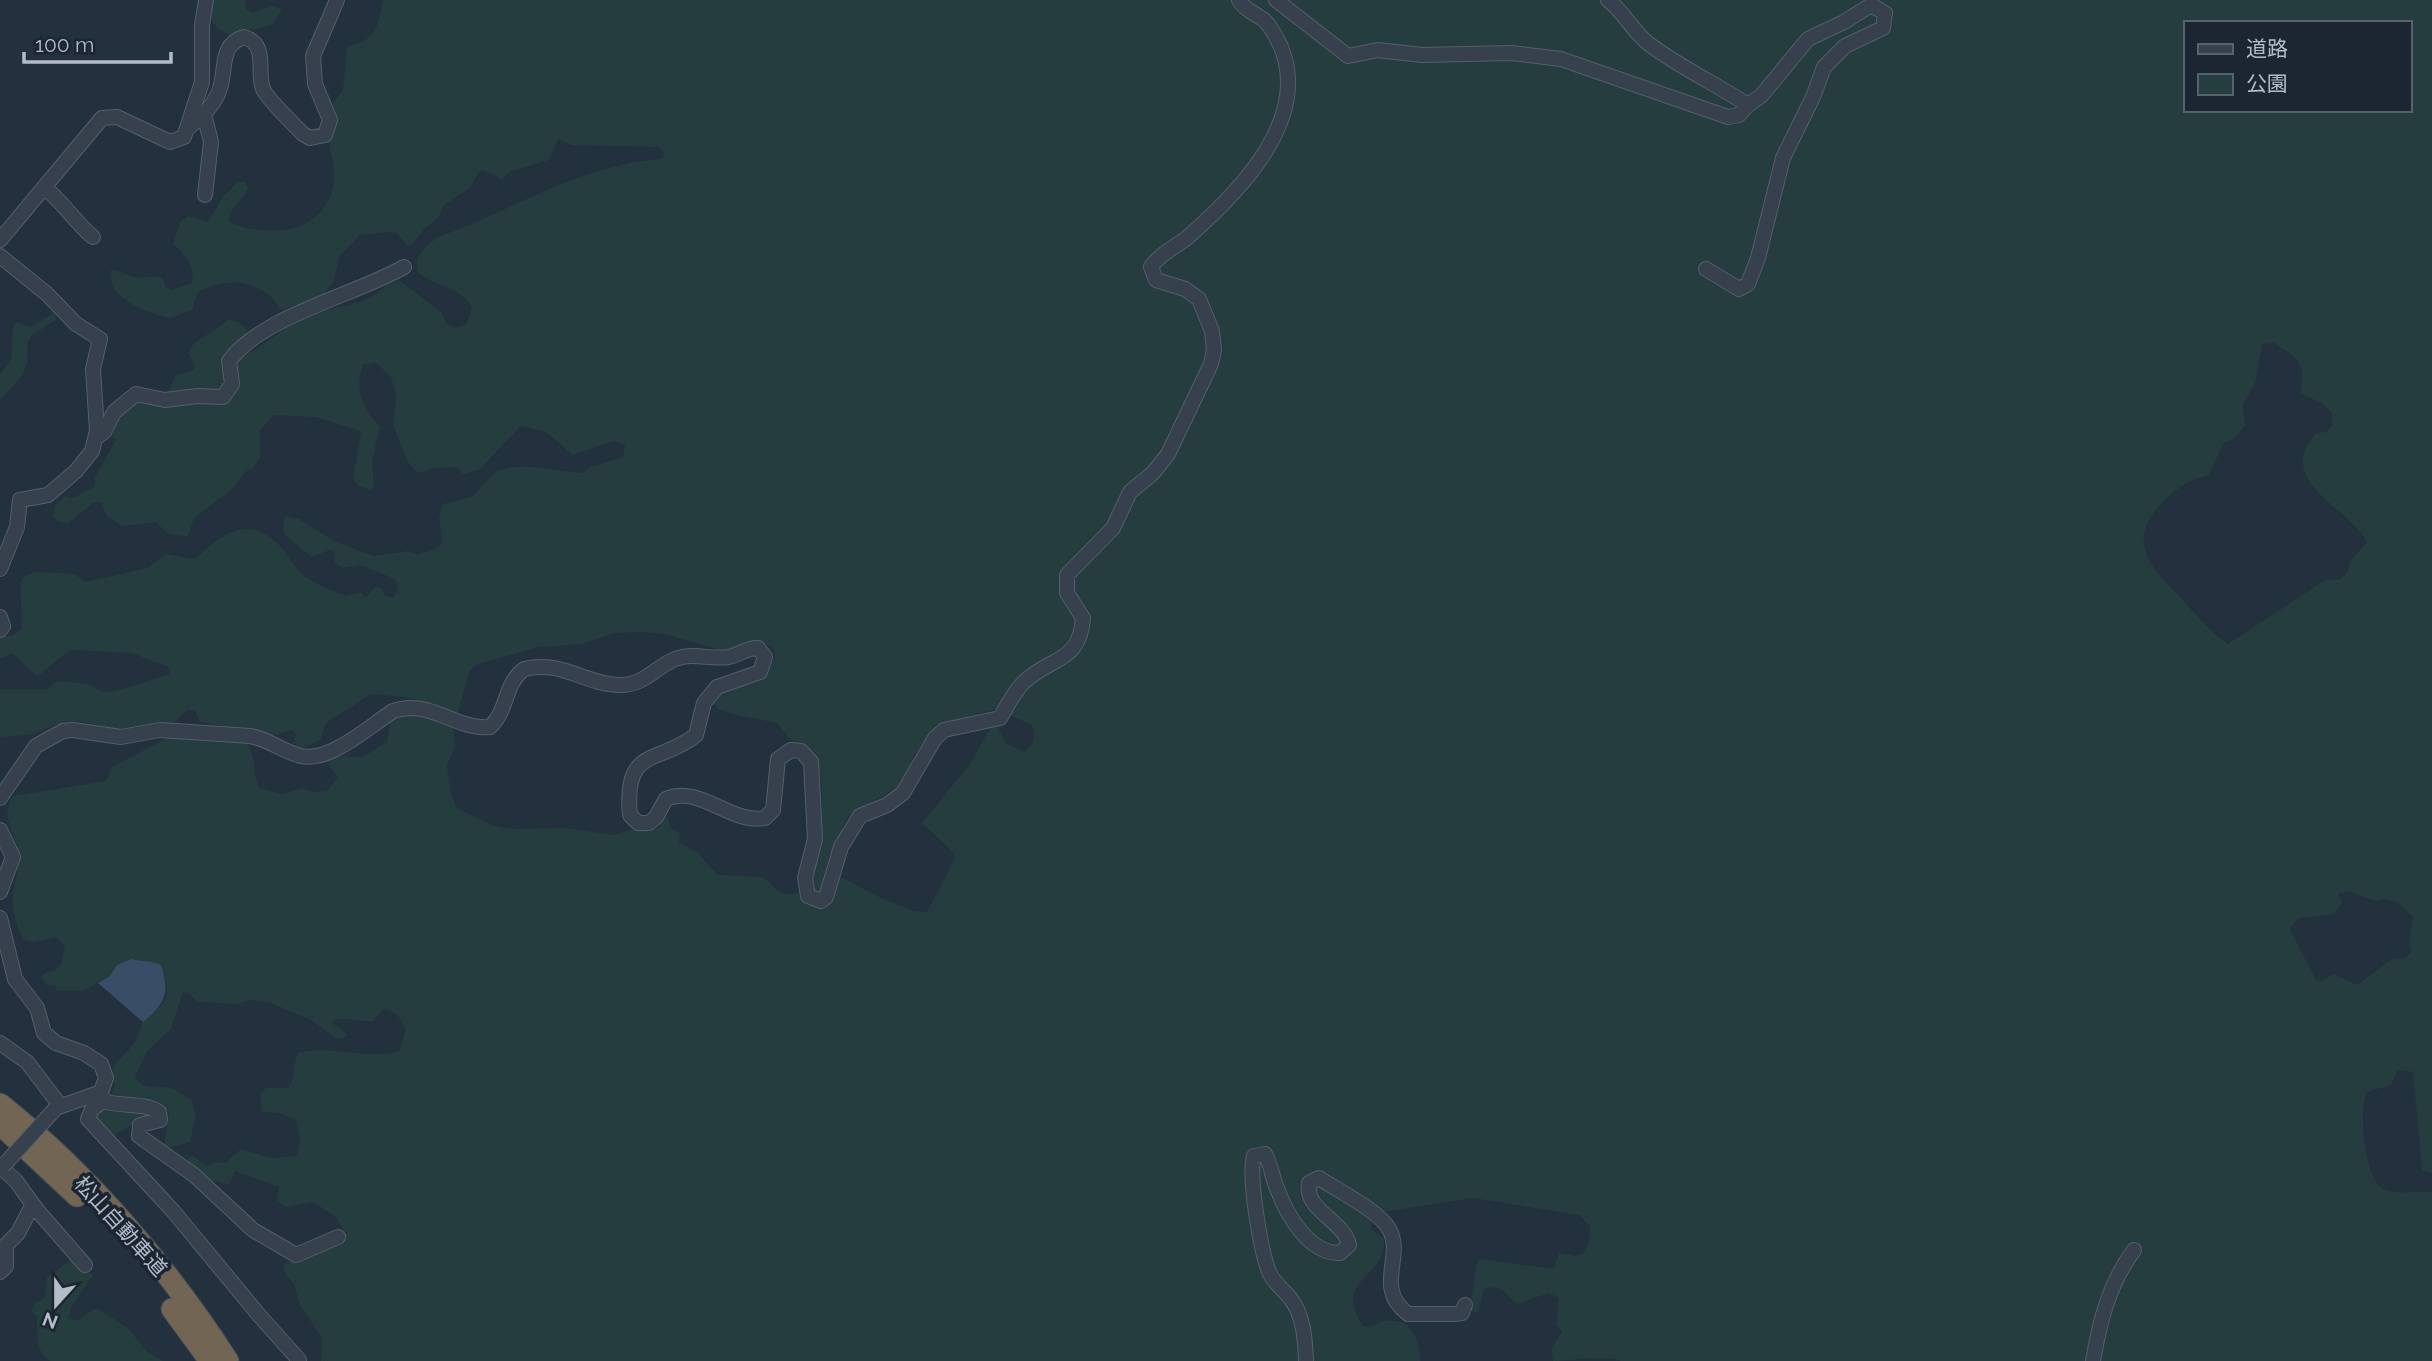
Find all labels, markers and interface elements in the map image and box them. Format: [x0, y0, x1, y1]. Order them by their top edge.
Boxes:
scale bar [24, 21, 172, 65]
legend [2184, 21, 2411, 112]
text: 100 m [35, 32, 94, 57]
text: 道路 [2246, 36, 2288, 61]
text: 公園 [2246, 71, 2288, 96]
street label: 松山自動車道 [70, 1171, 172, 1281]
north arrow [21, 1270, 91, 1340]
text: N [39, 1308, 61, 1334]

